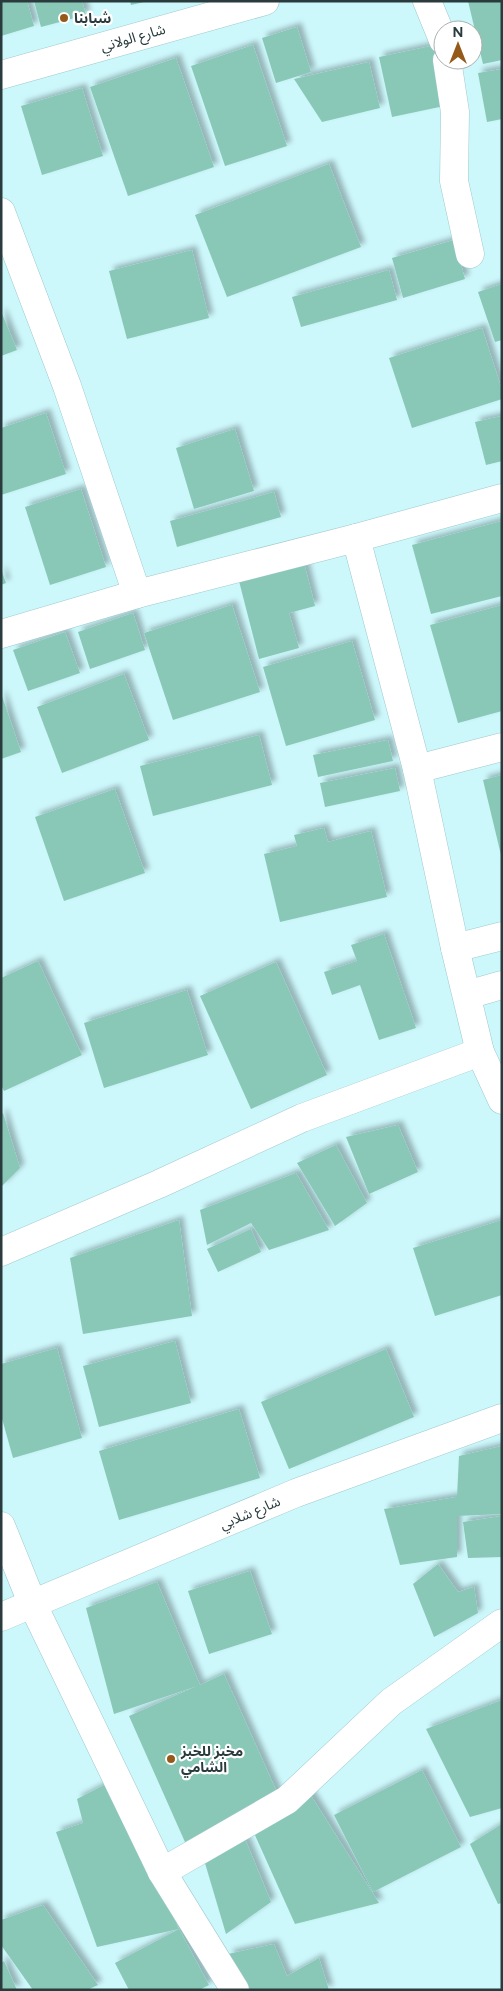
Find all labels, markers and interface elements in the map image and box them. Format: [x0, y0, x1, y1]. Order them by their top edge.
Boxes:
place label: شبابنا [74, 10, 111, 27]
marker: شبابنا [58, 12, 70, 24]
north arrow [433, 20, 483, 70]
street label: شارع الولاني [99, 21, 168, 58]
text: N [453, 24, 463, 41]
street label: شارع شلابي [217, 1493, 284, 1535]
place label: مخبز للخبز الشامي [180, 1743, 243, 1778]
marker: مخبز للخبز الشامي [165, 1753, 177, 1765]

